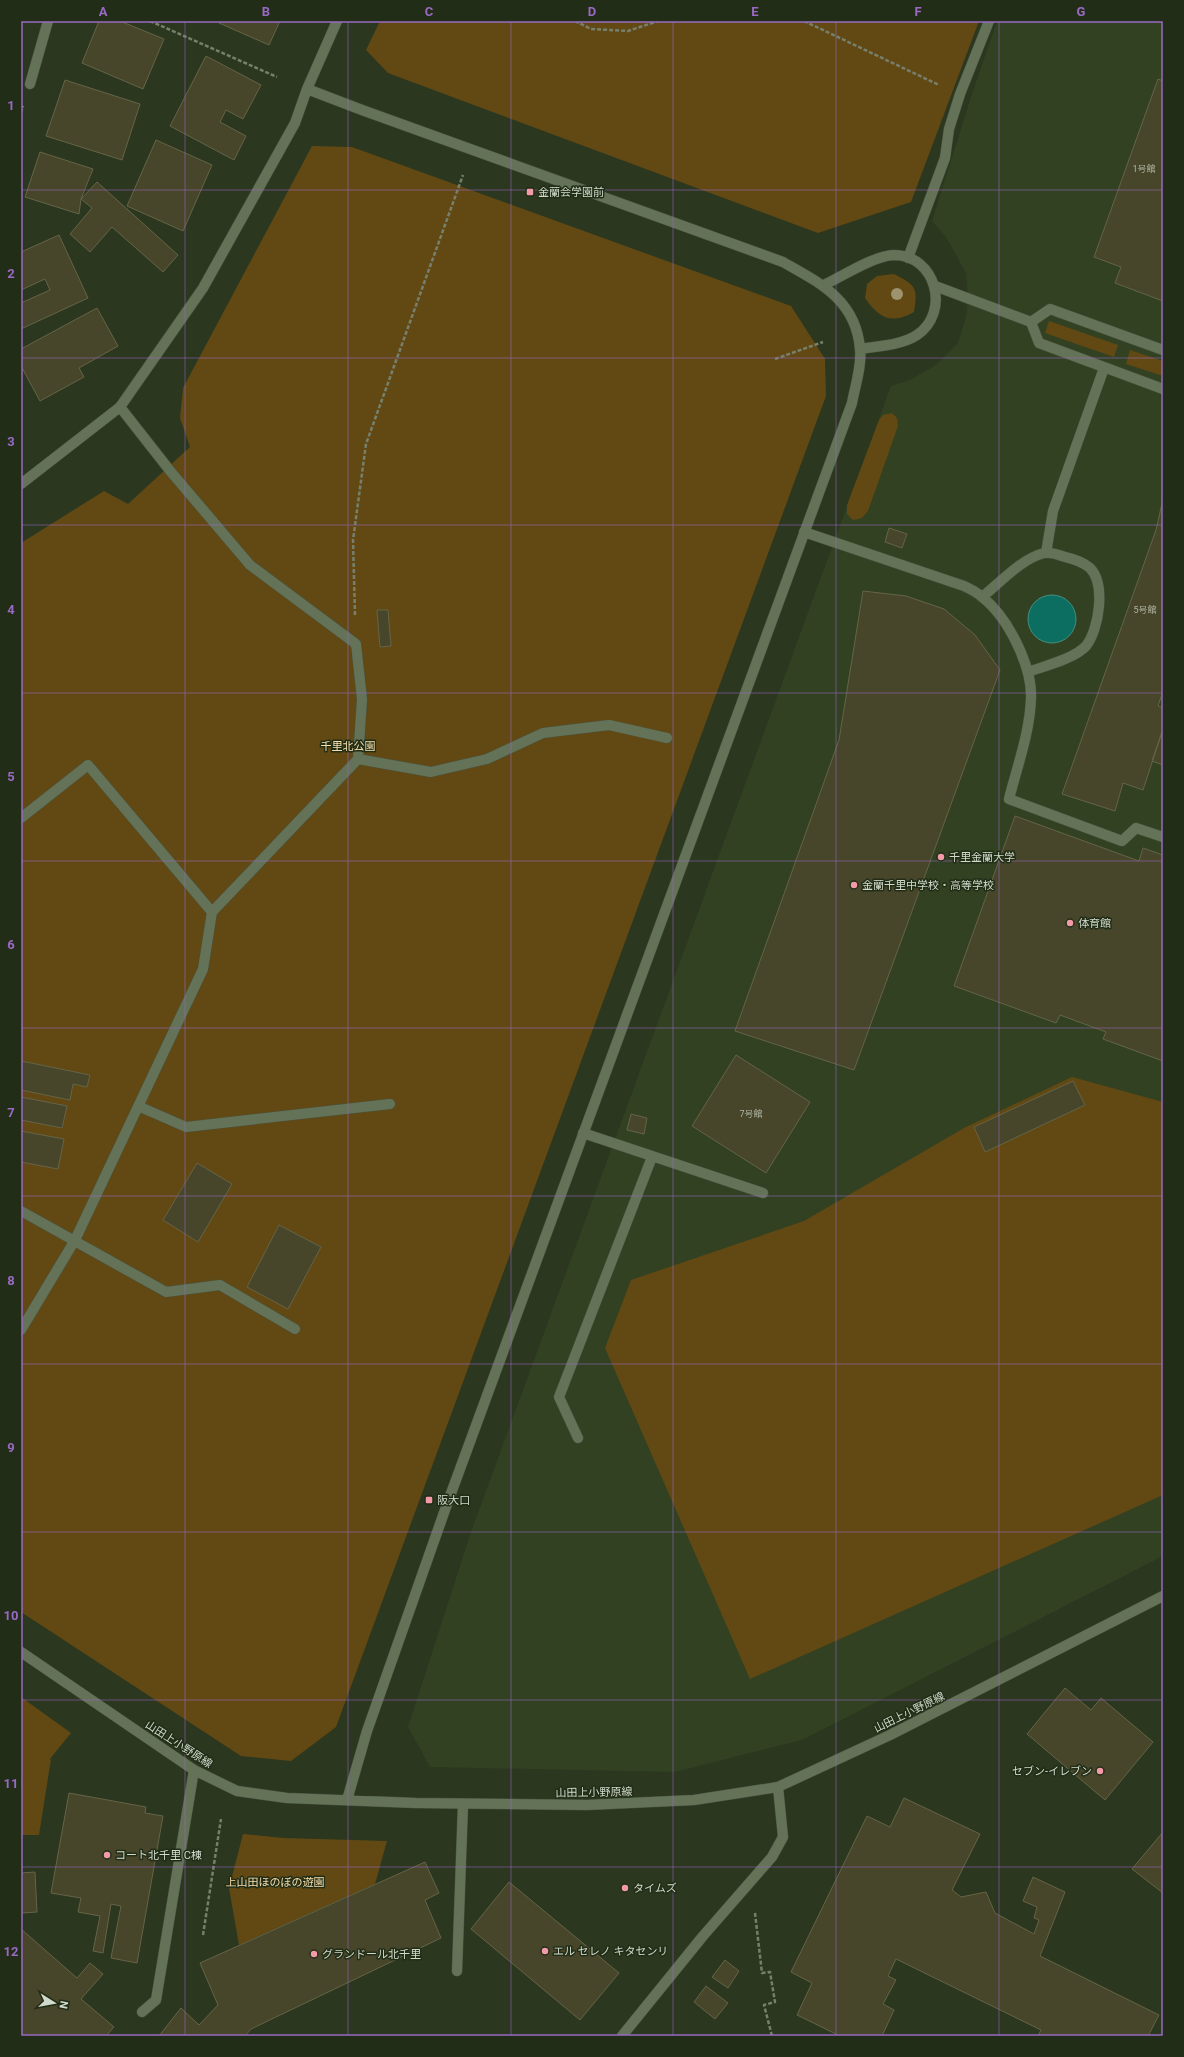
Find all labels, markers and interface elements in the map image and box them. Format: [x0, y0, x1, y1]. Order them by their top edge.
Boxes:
text: A [99, 4, 108, 19]
text: B [262, 4, 270, 19]
text: C [425, 4, 434, 19]
text: D [588, 4, 596, 19]
text: E [751, 4, 759, 19]
text: F [914, 4, 922, 19]
text: G [1077, 4, 1086, 19]
text: 1 [7, 98, 15, 113]
house number: 1号館 [1132, 164, 1156, 174]
place label: 金蘭会学園前 [538, 186, 604, 199]
marker: 金蘭会学園前 [525, 187, 535, 197]
text: 2 [7, 266, 15, 281]
text: 3 [7, 434, 15, 449]
text: 4 [7, 602, 15, 617]
house number: 5号館 [1133, 605, 1157, 615]
park label: 千里北公園 [321, 740, 376, 753]
text: 5 [7, 769, 15, 784]
place label: 千里金蘭大学 [949, 851, 1015, 864]
marker: 千里金蘭大学 [936, 852, 946, 862]
place label: 金蘭千里中学校・高等学校 [862, 879, 994, 892]
marker: 金蘭千里中学校・高等学校 [849, 880, 859, 890]
place label: 体育館 [1078, 917, 1111, 930]
marker: 体育館 [1065, 918, 1075, 928]
text: 6 [7, 937, 15, 952]
text: 7 [7, 1105, 15, 1120]
house number: 7号館 [739, 1109, 763, 1119]
text: 8 [7, 1273, 15, 1288]
text: 9 [7, 1440, 15, 1455]
place label: 阪大口 [437, 1494, 470, 1507]
marker: 阪大口 [424, 1495, 434, 1505]
text: 10 [4, 1608, 18, 1623]
street label: 山田上小野原線 [872, 1690, 947, 1735]
street label: 山田上小野原線 [143, 1718, 215, 1771]
place label: セブン-イレブン [1012, 1765, 1092, 1778]
marker: セブン-イレブン [1095, 1766, 1105, 1776]
text: 11 [4, 1776, 18, 1791]
street label: 山田上小野原線 [555, 1785, 633, 1800]
place label: コート北千里 C棟 [115, 1849, 202, 1862]
marker: コート北千里 C棟 [102, 1850, 112, 1860]
park label: 上山田ほのぼの遊園 [226, 1876, 325, 1889]
place label: タイムズ [633, 1882, 677, 1895]
marker: タイムズ [620, 1883, 630, 1893]
text: 12 [4, 1944, 18, 1959]
place label: エル セレノ キタセンリ [553, 1945, 668, 1958]
marker: エル セレノ キタセンリ [540, 1946, 550, 1956]
place label: グランドール北千里 [322, 1948, 421, 1961]
marker: グランドール北千里 [309, 1949, 319, 1959]
north arrow [34, 1983, 74, 2023]
text: N [56, 2000, 70, 2010]

